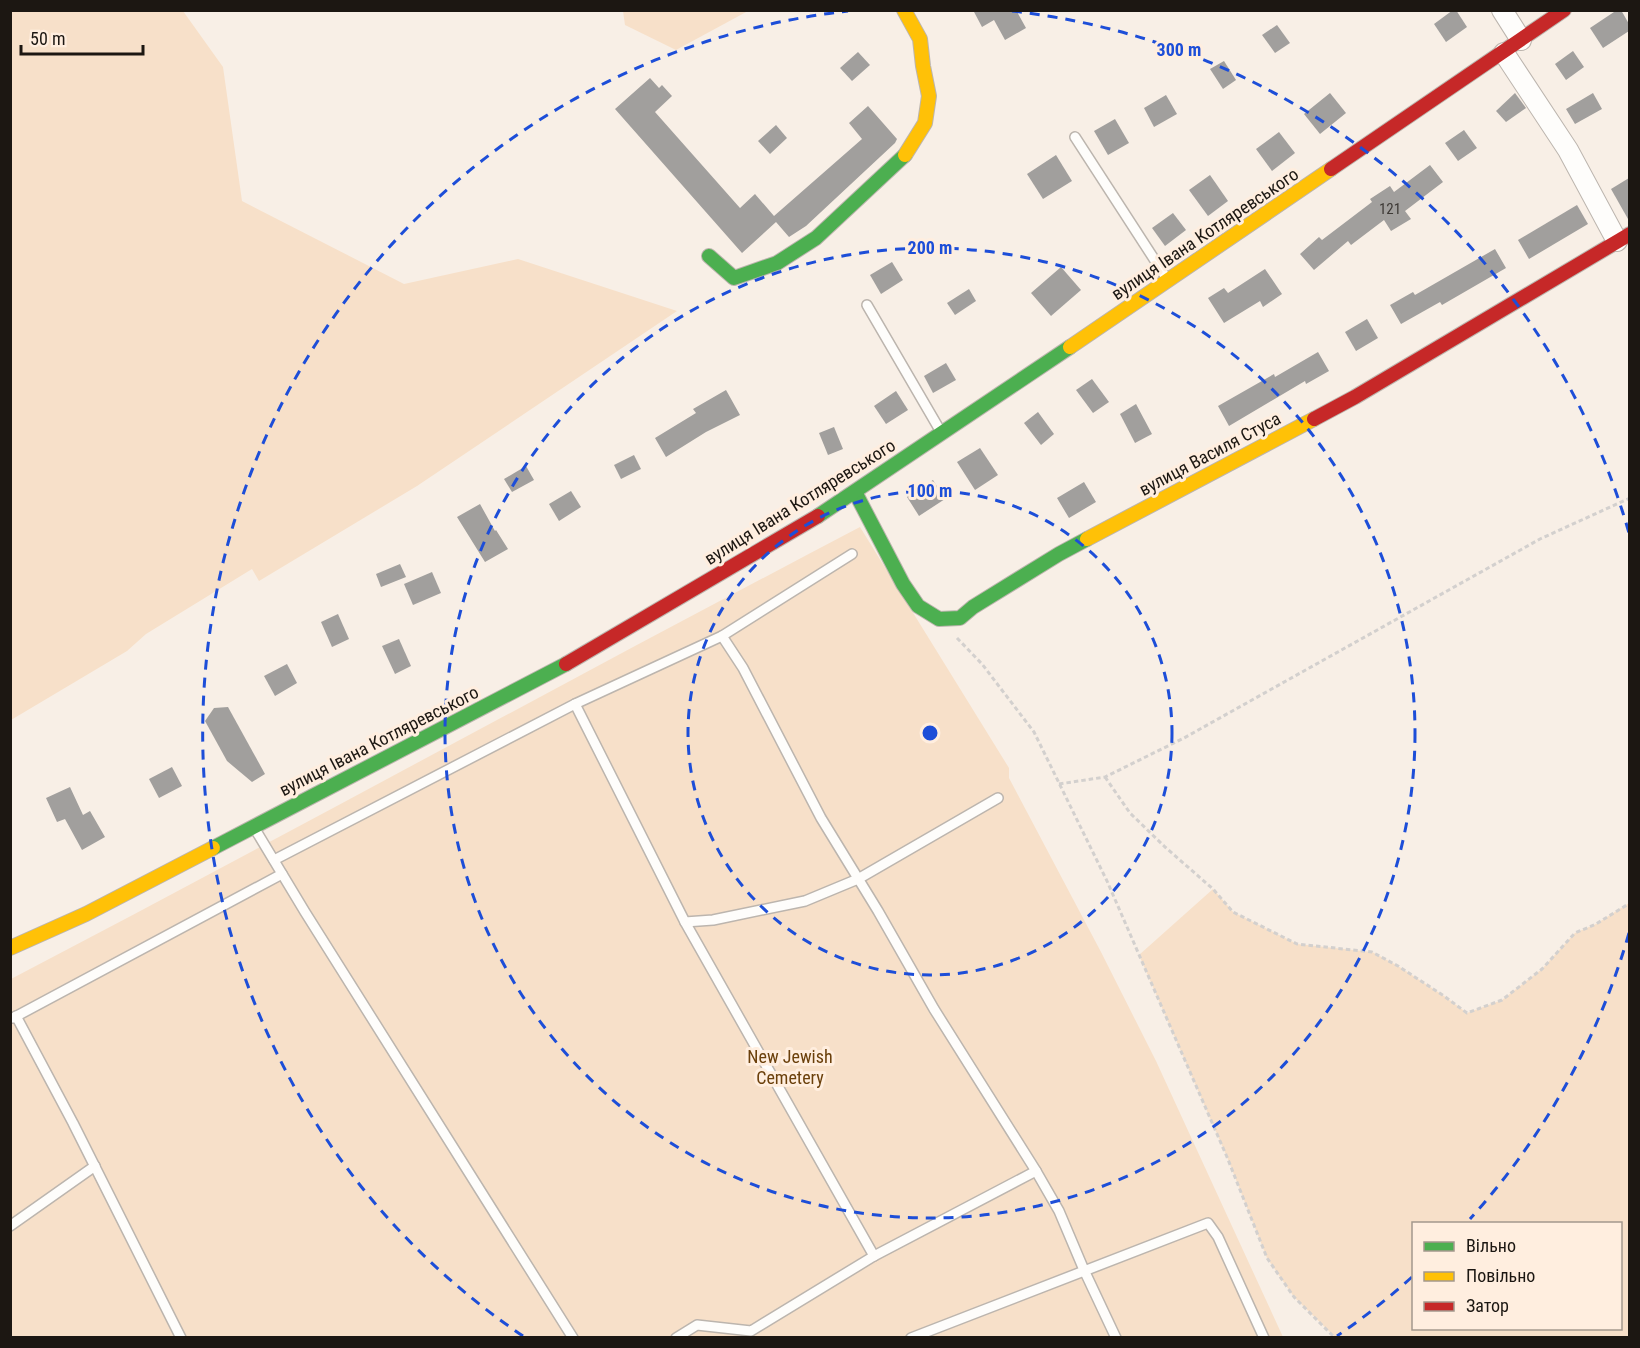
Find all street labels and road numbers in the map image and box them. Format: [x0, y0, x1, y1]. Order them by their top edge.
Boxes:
street label: вулиця Івана Котляревського [1107, 163, 1302, 304]
street label: вулиця Василя Стуса [1136, 407, 1284, 500]
street label: вулиця Івана Котляревського [701, 434, 899, 569]
street label: вулиця Івана Котляревського [276, 681, 482, 800]

